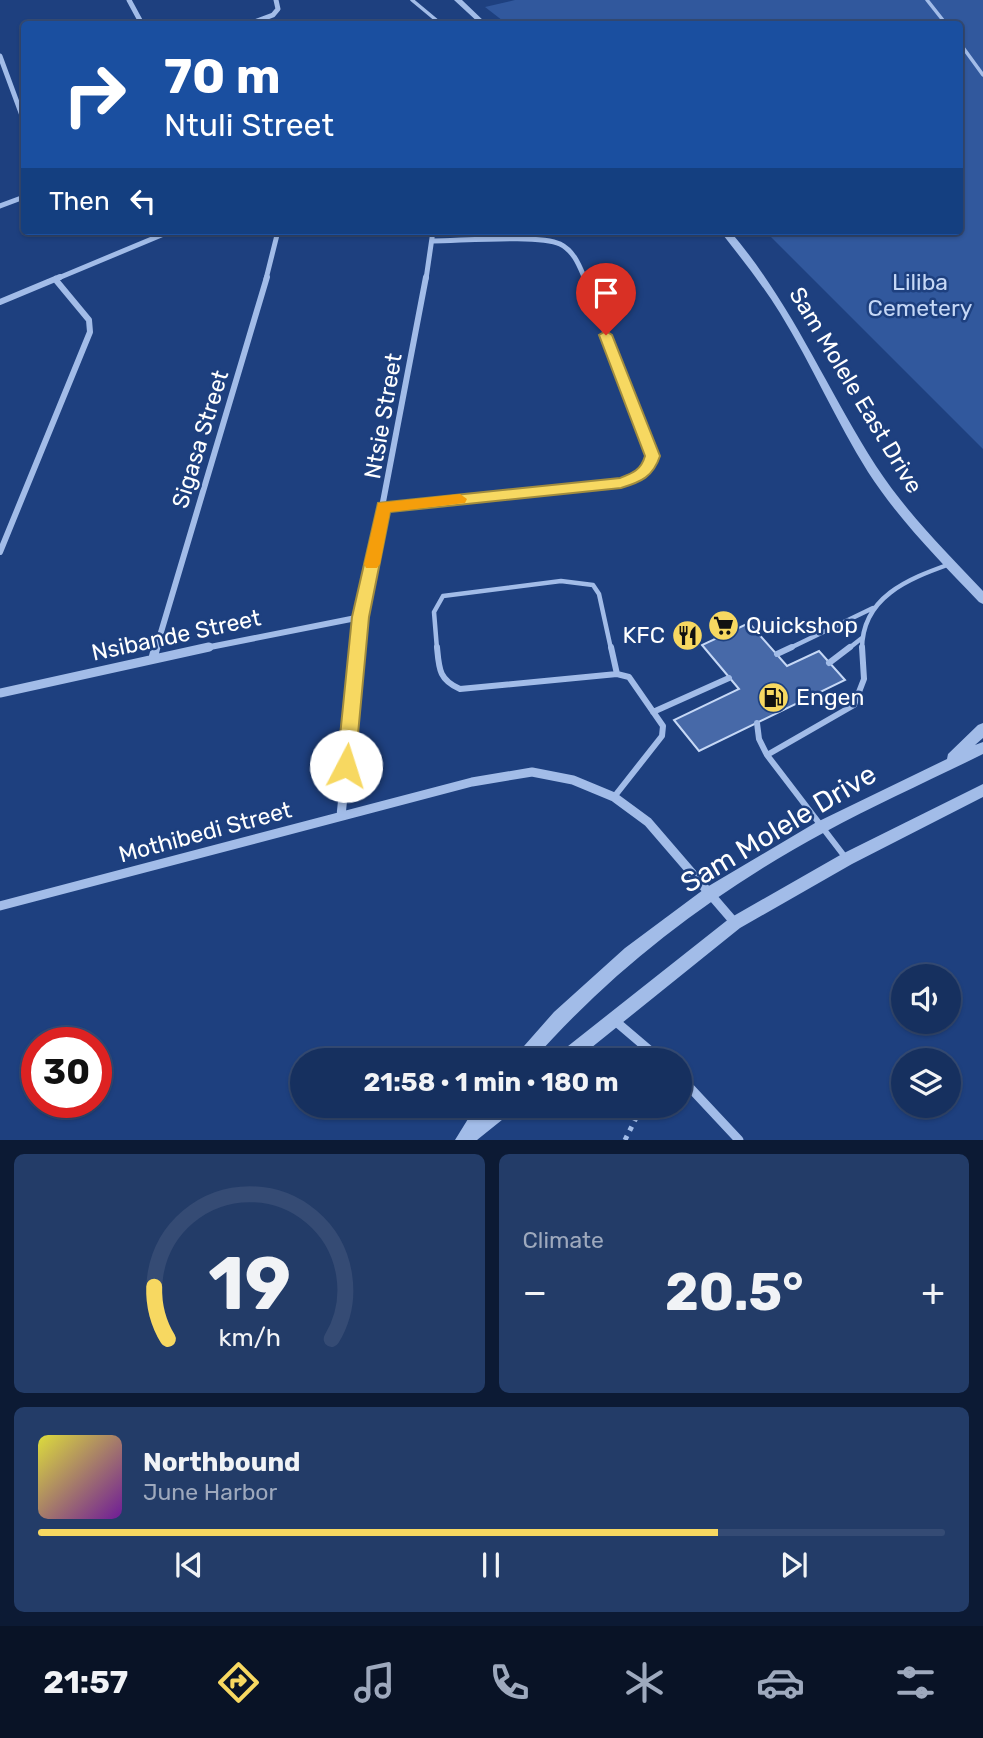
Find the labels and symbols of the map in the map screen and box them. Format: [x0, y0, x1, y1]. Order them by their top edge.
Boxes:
pin [576, 263, 636, 335]
park label: Liliba Cemetery [868, 268, 973, 322]
street label: Sam Molele East Drive [783, 282, 929, 498]
street label: Ntsie Street [358, 351, 408, 481]
street label: Sigasa Street [166, 367, 234, 511]
street label: Nsibande Street [89, 603, 263, 667]
supermarket icon: Quickshop [706, 608, 740, 642]
place label: Quickshop [746, 611, 858, 639]
restaurant icon: KFC [671, 618, 705, 652]
place label: KFC [623, 621, 665, 649]
fuel station icon: Engen [756, 680, 790, 714]
place label: Engen [796, 683, 864, 711]
position arrow [309, 729, 383, 803]
street label: Sam Molele Drive [675, 757, 882, 900]
street label: Mothibedi Street [115, 795, 295, 869]
speed limit sign: 30 [21, 1027, 112, 1118]

